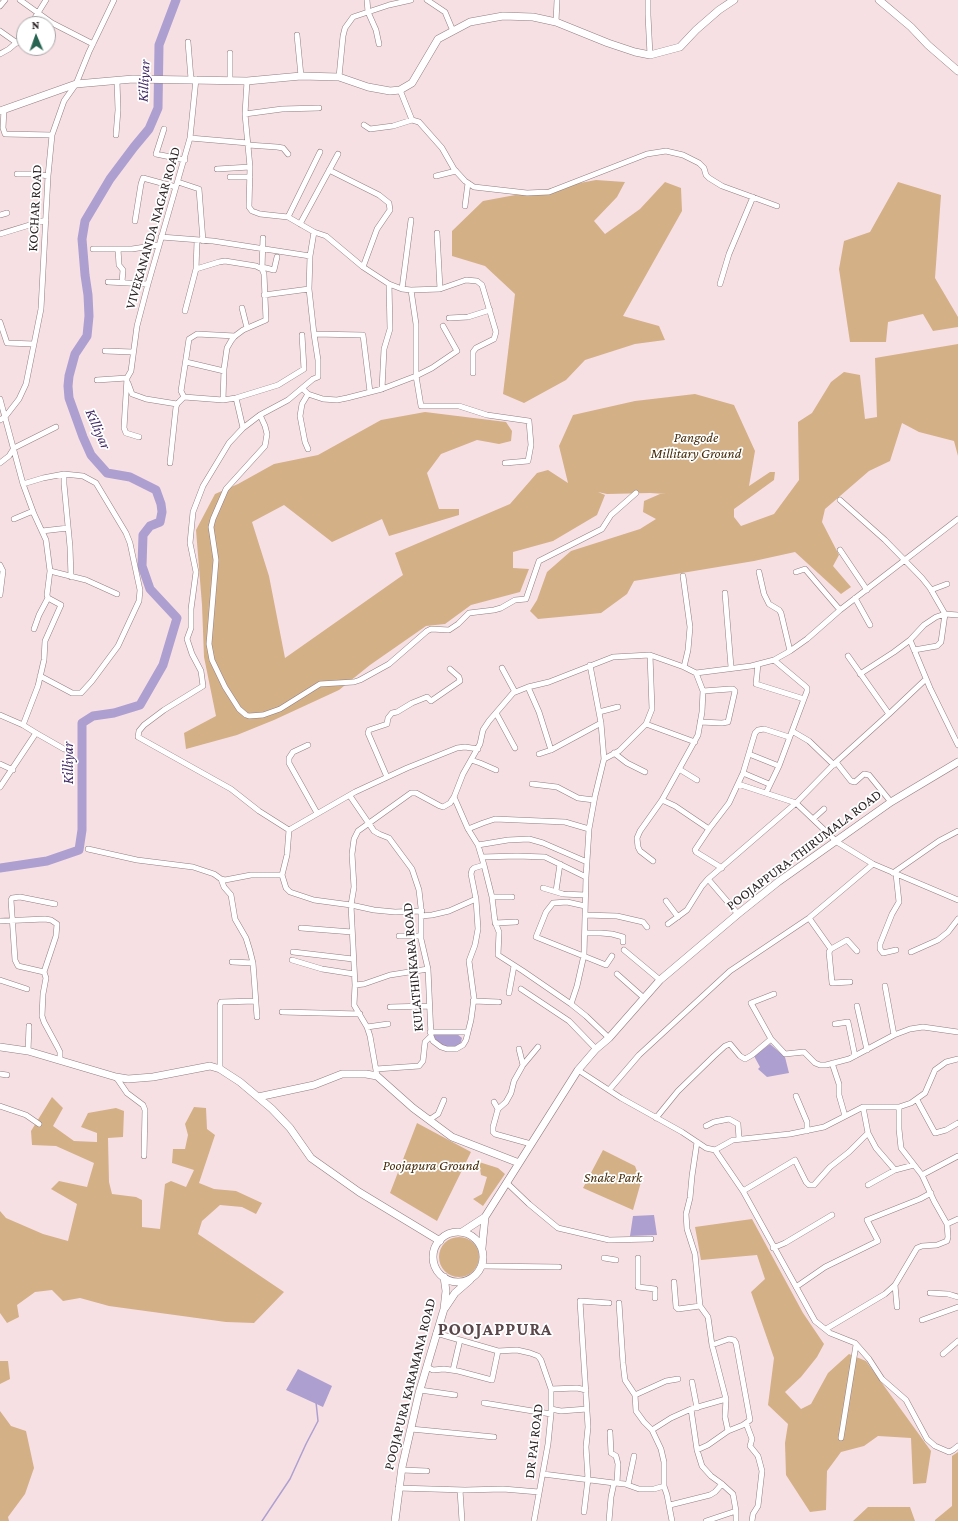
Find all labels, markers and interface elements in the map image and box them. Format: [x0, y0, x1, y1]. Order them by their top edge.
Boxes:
north arrow [16, 16, 56, 56]
text: N [32, 19, 40, 31]
water label: Killiyar [134, 59, 154, 103]
street label: VIVEKANANDA NAGAR ROAD [122, 145, 184, 311]
street label: KOCHAR ROAD [24, 164, 46, 252]
water label: Killiyar [81, 406, 115, 452]
park label: Pangode Millitary Ground [651, 430, 741, 462]
water label: Killiyar [59, 742, 77, 784]
street label: POOJAPPURA-THIRUMALA ROAD [723, 786, 885, 914]
street label: KULATHINKARA ROAD [399, 902, 427, 1032]
park label: Poojapura Ground [383, 1158, 479, 1174]
park label: Snake Park [584, 1170, 642, 1186]
street label: POOJAPURA KARAMANA ROAD [380, 1296, 440, 1472]
district label: POOJAPPURA [438, 1318, 552, 1340]
street label: DR PAI ROAD [521, 1403, 547, 1479]

